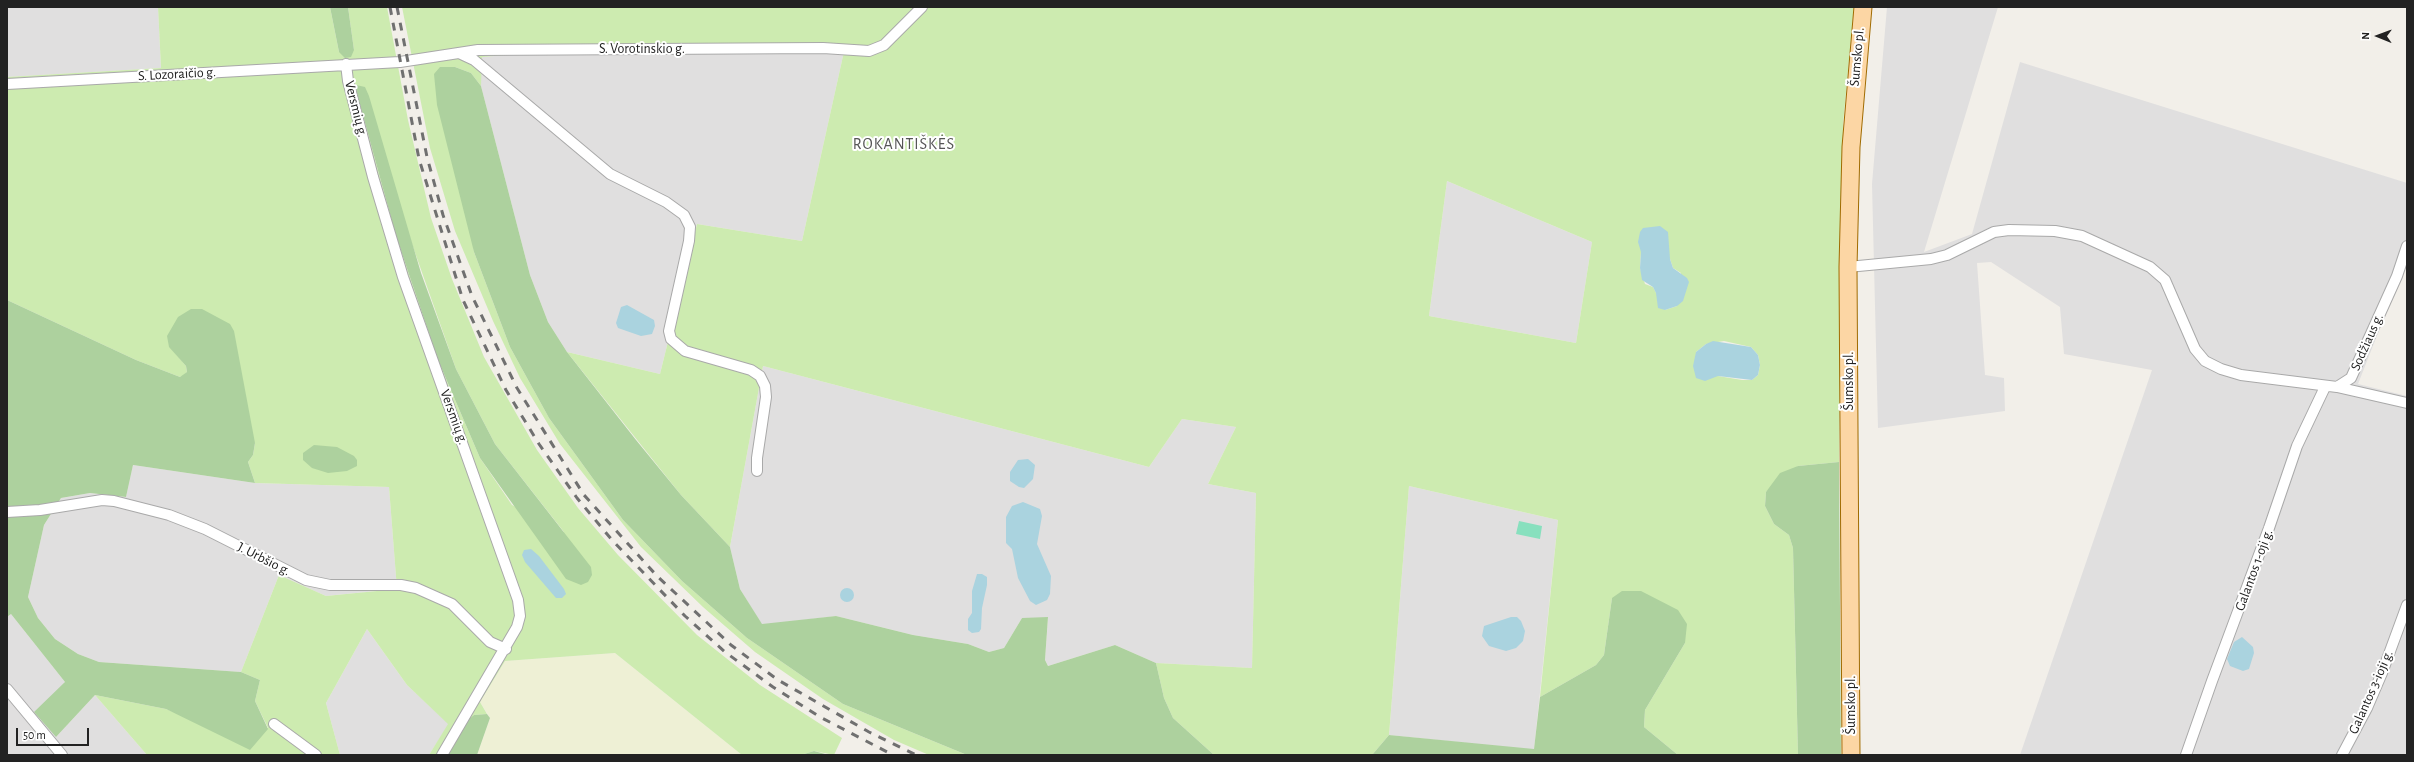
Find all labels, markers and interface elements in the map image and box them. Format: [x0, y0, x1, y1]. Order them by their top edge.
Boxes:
north arrow [2358, 16, 2398, 56]
street label: Šumsko pl. [1846, 27, 1868, 87]
text: N [2360, 32, 2371, 40]
street label: S. Vorotinskio g. [599, 41, 685, 57]
street label: S. Lozoraičio g. [138, 64, 216, 84]
street label: Versmių g. [341, 79, 371, 139]
district label: ROKANTIŠKĖS [853, 134, 955, 154]
street label: Sodžiaus g. [2347, 311, 2387, 373]
street label: Šumsko pl. [1841, 351, 1857, 411]
street label: Versmių g. [436, 387, 472, 447]
street label: Galantos 1-oji g. [2231, 527, 2277, 613]
street label: J. Urbšio g. [235, 538, 293, 580]
street label: Galantos 3-ioji g. [2345, 647, 2397, 737]
street label: Šumsko pl. [1843, 675, 1859, 735]
scale bar [18, 720, 91, 746]
text: 50 m [23, 729, 46, 741]

